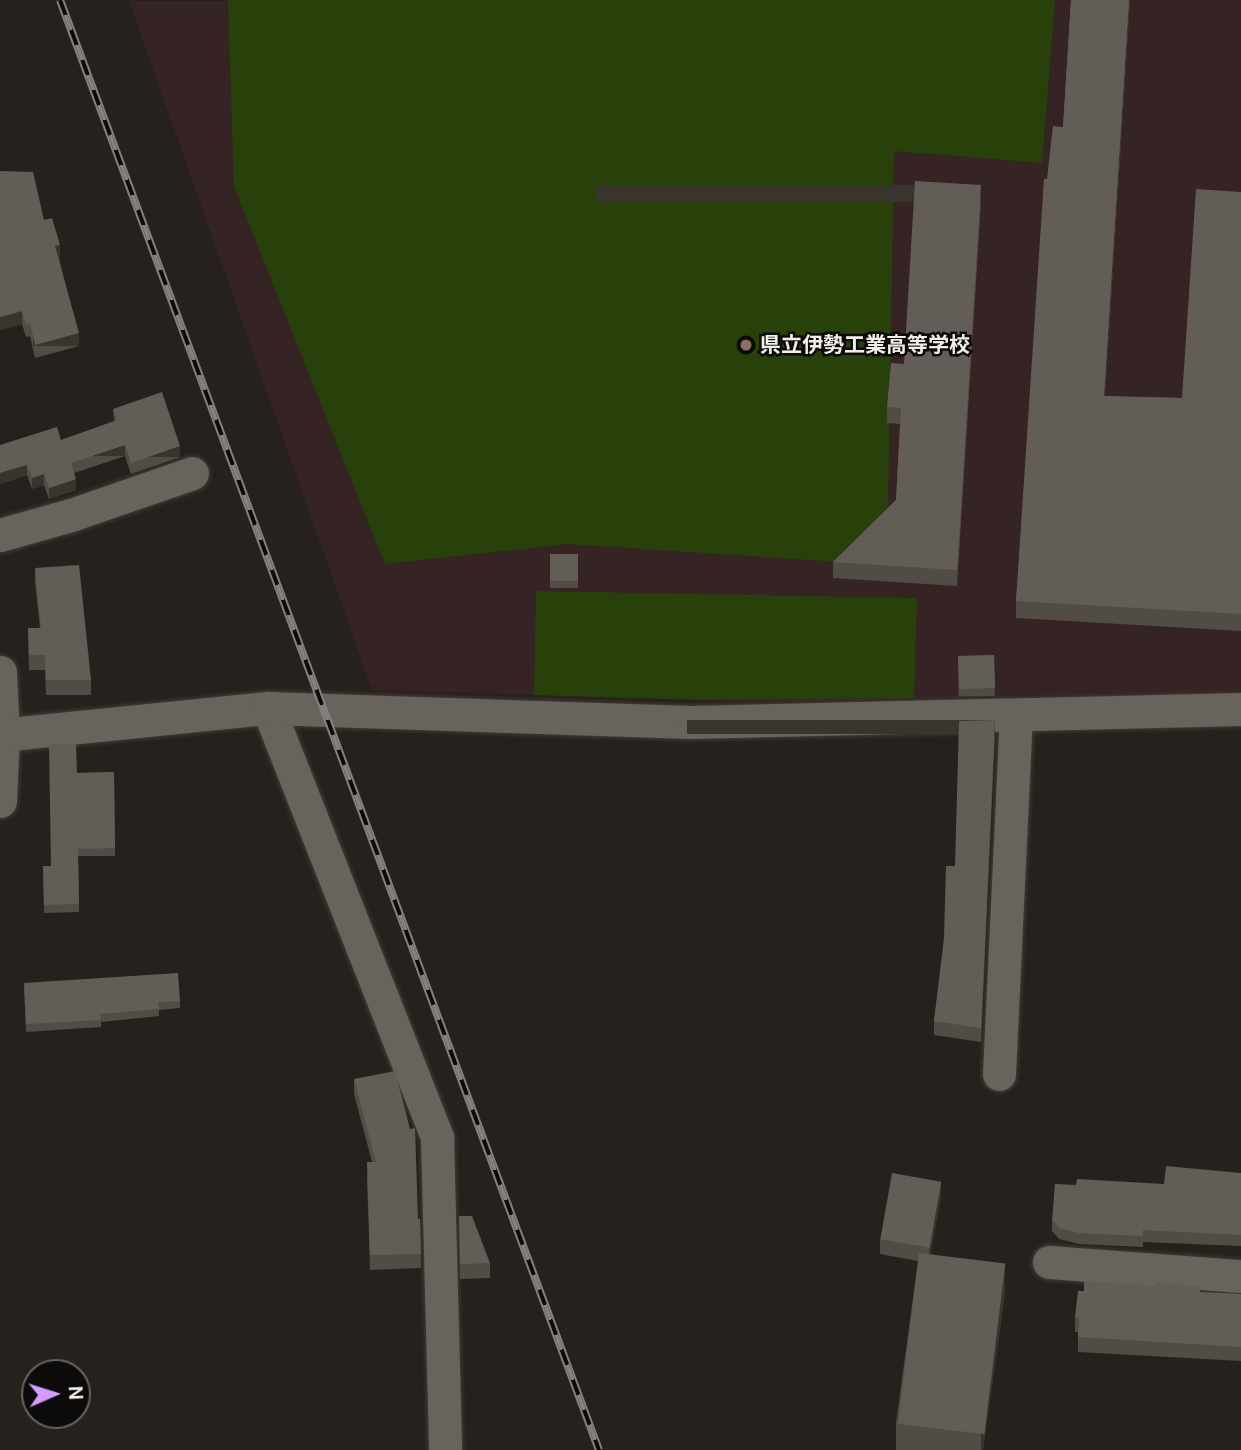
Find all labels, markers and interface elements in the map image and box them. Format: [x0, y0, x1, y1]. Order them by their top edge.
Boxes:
place label: 県立伊勢工業高等学校 [760, 332, 970, 358]
marker: 県立伊勢工業高等学校 [738, 337, 754, 353]
north arrow [21, 1359, 91, 1429]
text: N [63, 1385, 88, 1401]

